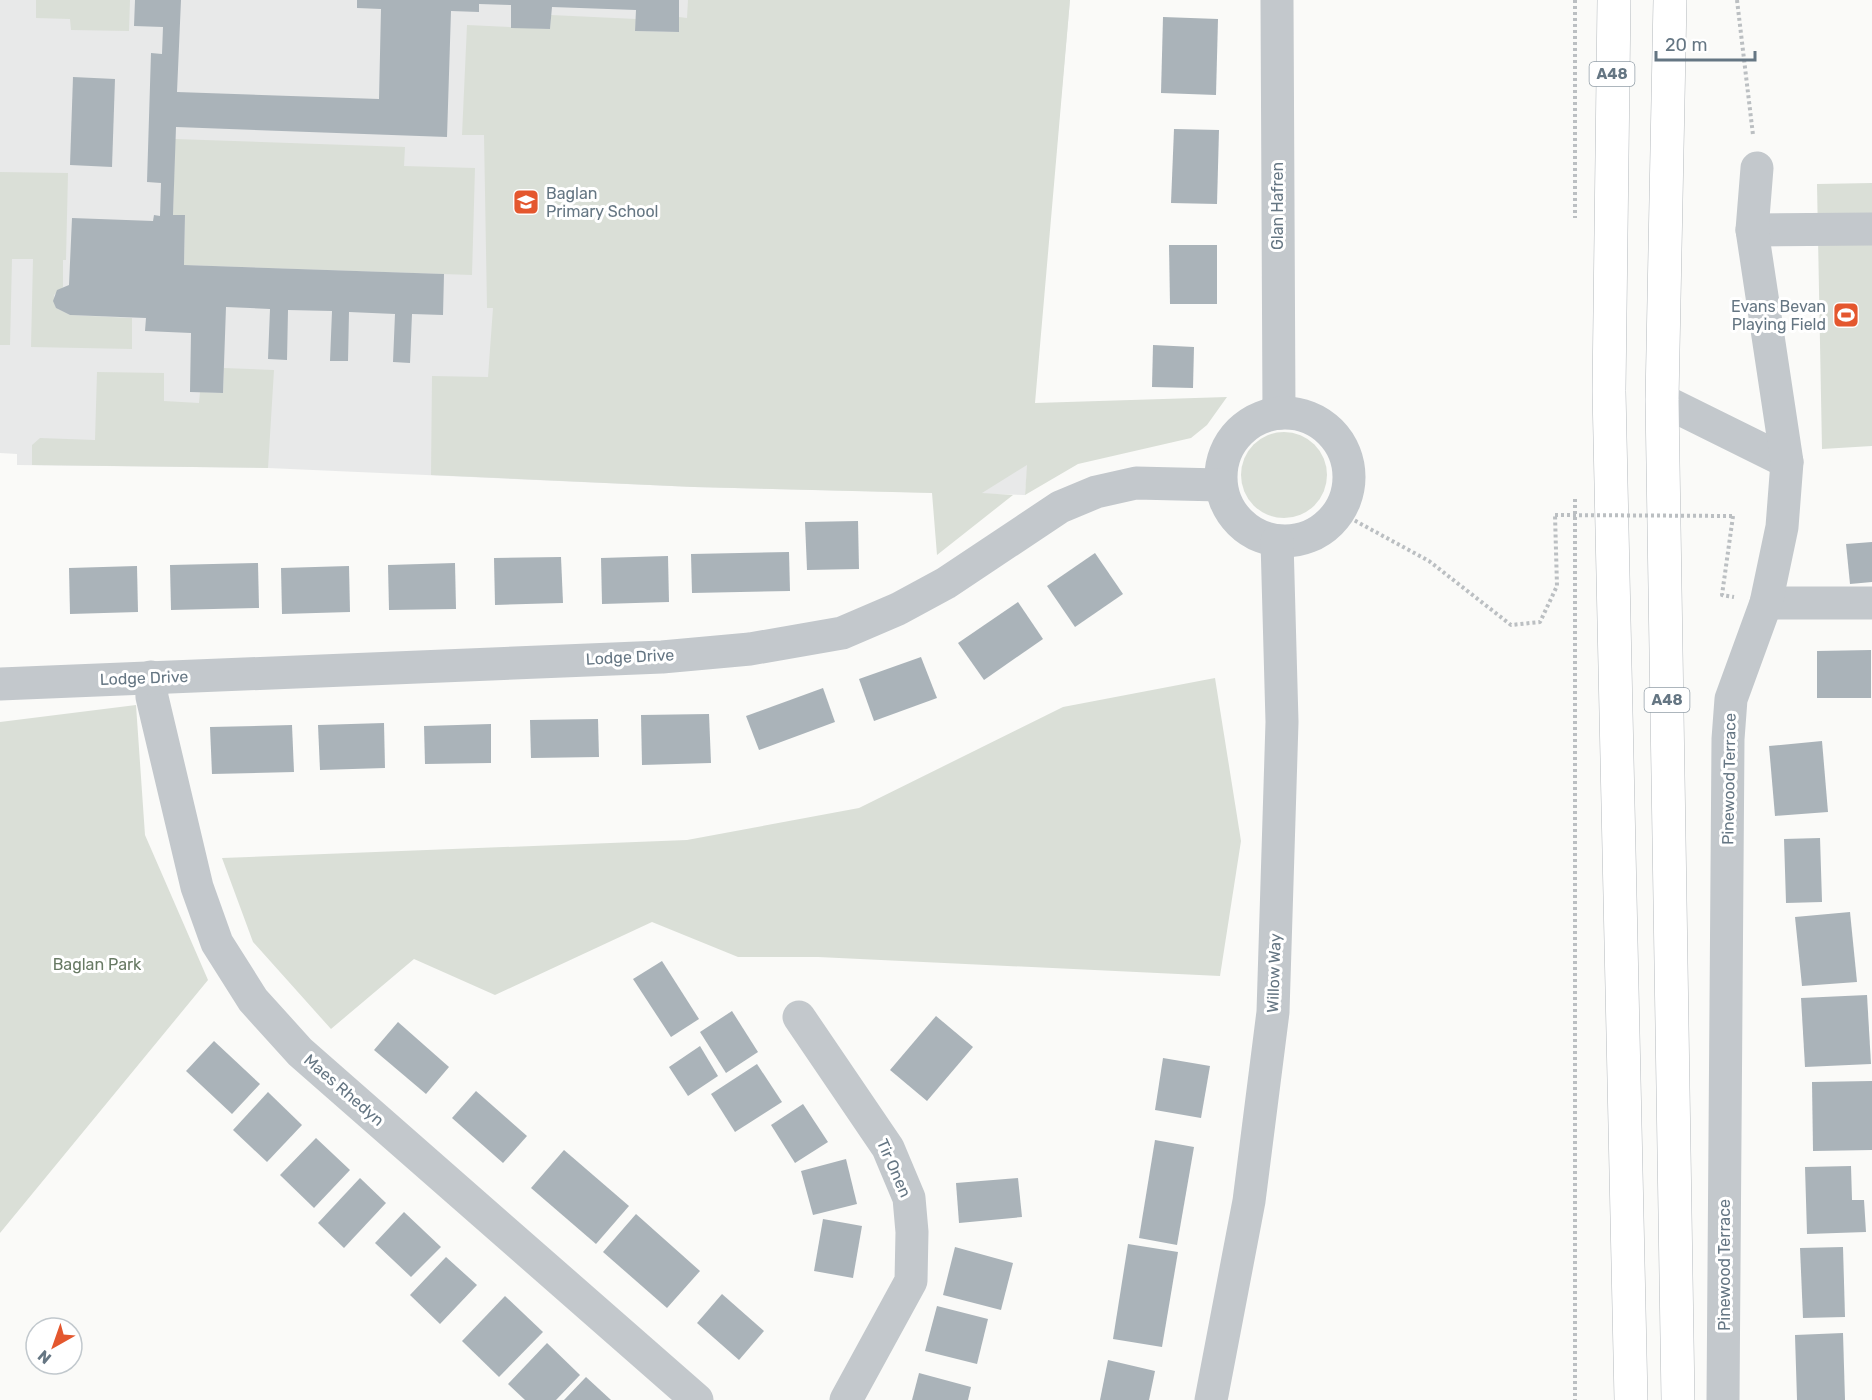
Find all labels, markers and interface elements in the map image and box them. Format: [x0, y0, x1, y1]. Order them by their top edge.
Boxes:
scale bar [1656, 24, 1755, 62]
text: 20 m [1665, 34, 1707, 56]
road number: A48 [1590, 62, 1634, 86]
street label: Glan Hafren [1268, 162, 1287, 250]
place label: Baglan Primary School [546, 184, 658, 221]
school or university icon: Baglan Primary School [511, 187, 541, 217]
place label: Evans Bevan Playing Field [1731, 297, 1826, 334]
sports icon: Evans Bevan Playing Field [1831, 300, 1861, 330]
street label: Lodge Drive [585, 645, 675, 669]
street label: Lodge Drive [99, 667, 189, 689]
road number: A48 [1644, 688, 1690, 712]
street label: Pinewood Terrace [1718, 713, 1740, 845]
street label: Willow Way [1263, 933, 1285, 1013]
park label: Baglan Park [53, 955, 142, 974]
street label: Maes Rhedyn [300, 1050, 388, 1130]
street label: Tir Onen [873, 1136, 915, 1200]
street label: Pinewood Terrace [1715, 1199, 1734, 1331]
north arrow [24, 1316, 84, 1376]
text: N [34, 1346, 55, 1368]

